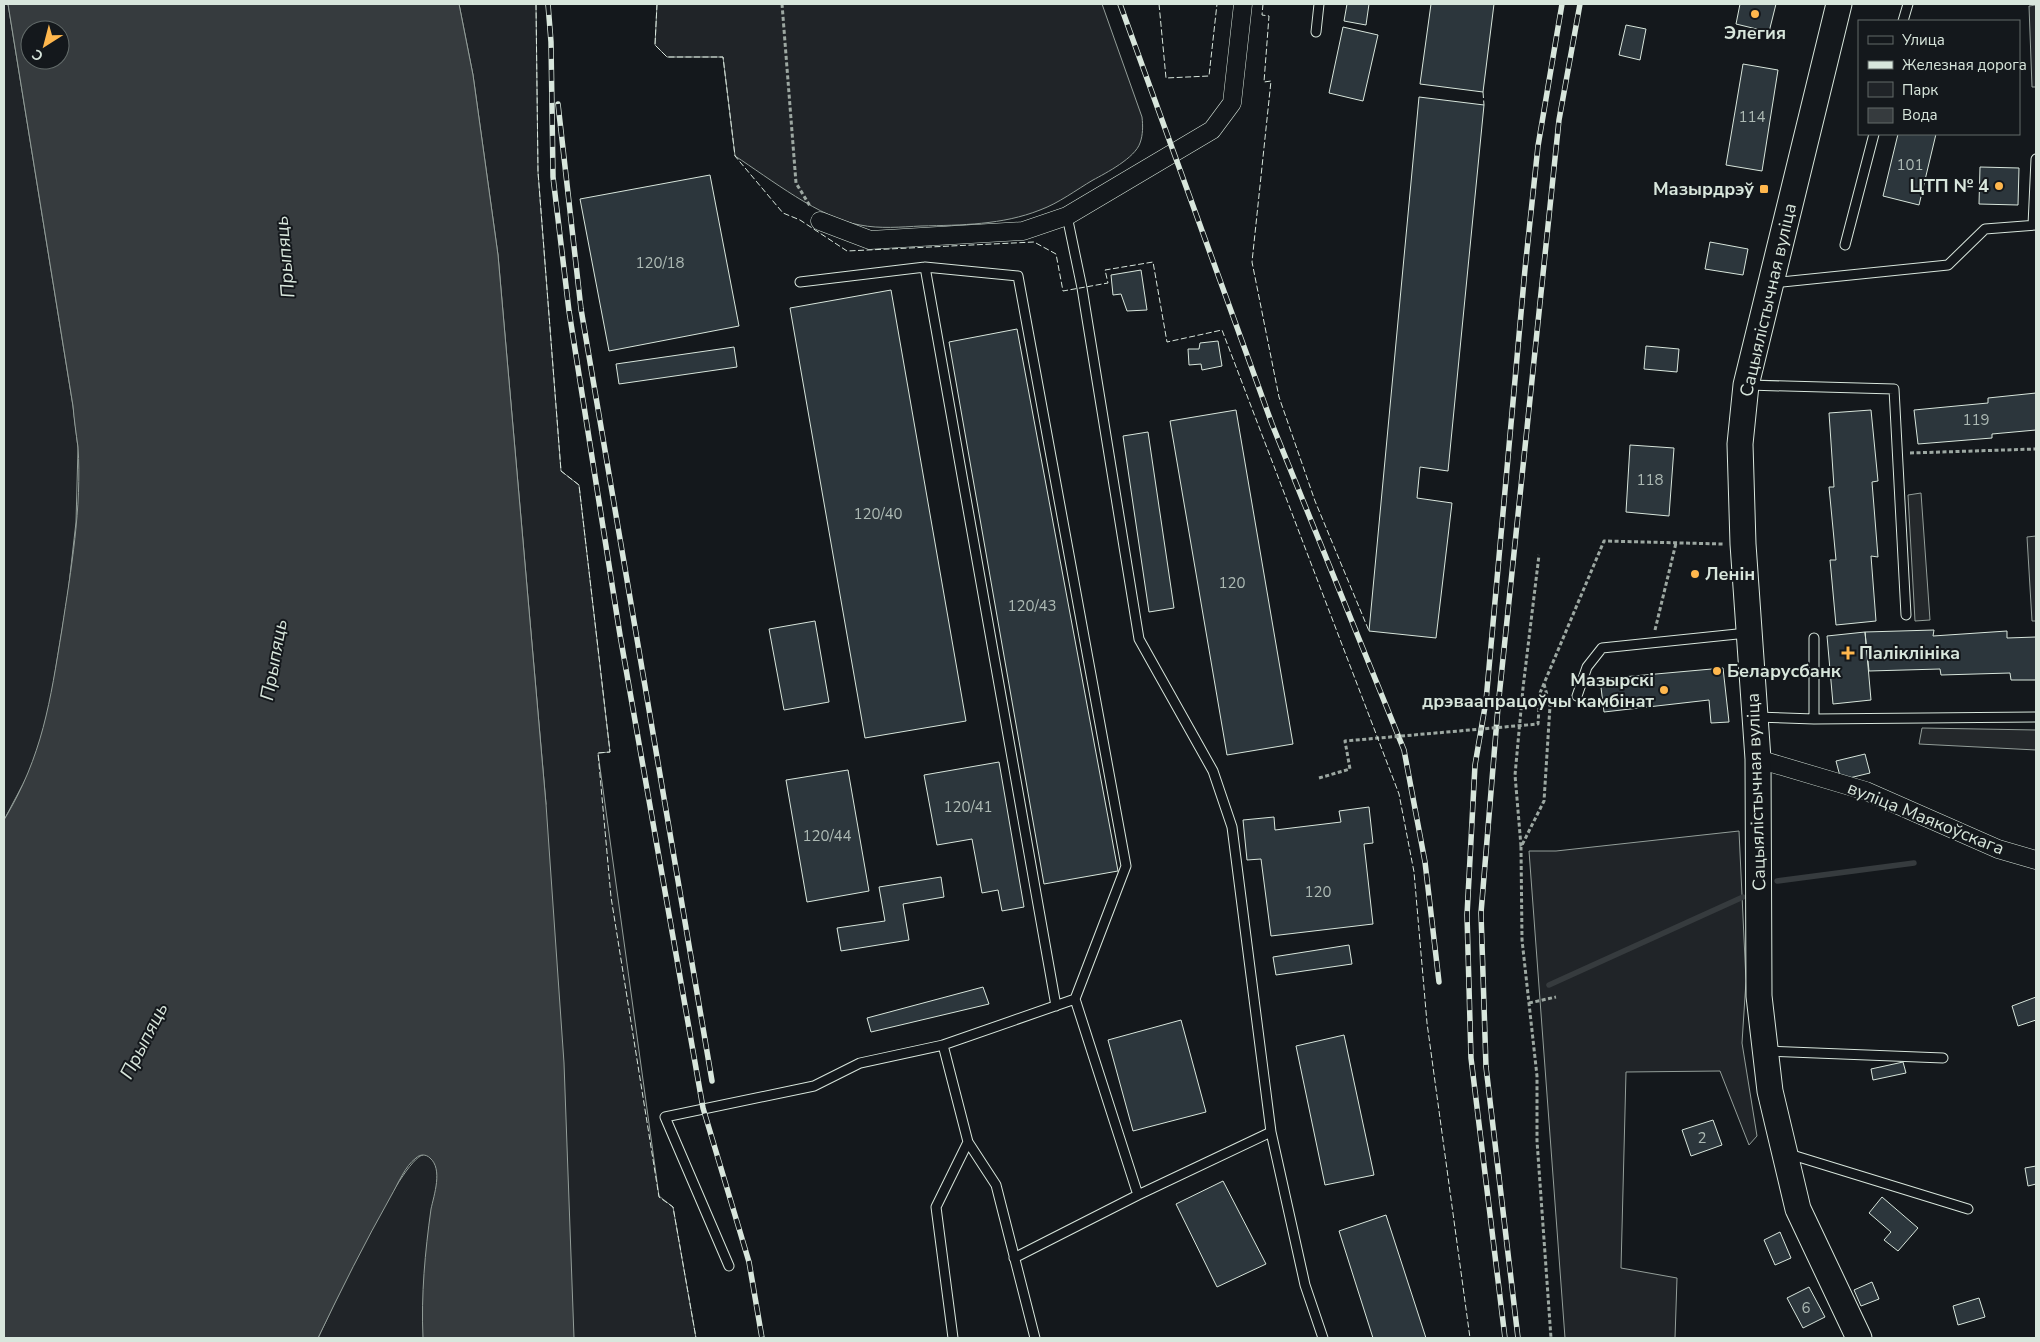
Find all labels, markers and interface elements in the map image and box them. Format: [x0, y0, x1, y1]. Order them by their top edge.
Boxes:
marker: Элегия [1749, 8, 1761, 20]
north arrow [20, 20, 70, 70]
legend [1858, 20, 2020, 135]
place label: Элегия [1724, 21, 1786, 45]
text: Улица [1901, 30, 1945, 50]
text: С [28, 44, 47, 66]
text: Железная дорога [1902, 55, 2027, 75]
text: Парк [1902, 80, 1938, 100]
text: Вода [1902, 105, 1938, 125]
house number: 114 [1738, 107, 1766, 127]
house number: 101 [1896, 155, 1924, 175]
place label: ЦТП № 4 [1910, 174, 1989, 198]
place label: Мазырдрэў [1653, 177, 1754, 201]
marker: ЦТП № 4 [1993, 180, 2005, 192]
marker: Мазырдрэў [1758, 183, 1770, 195]
street label: Сацыялістычная вуліца [1734, 201, 1802, 399]
water label: Прыпяць [268, 215, 302, 299]
house number: 120/18 [635, 253, 685, 273]
house number: 119 [1962, 410, 1990, 430]
house number: 118 [1636, 470, 1664, 490]
house number: 120/40 [853, 504, 903, 524]
place label: Ленін [1705, 562, 1755, 586]
marker: Ленін [1689, 568, 1701, 580]
house number: 120 [1218, 573, 1246, 593]
house number: 120/43 [1007, 596, 1057, 616]
water label: Прыпяць [254, 617, 294, 703]
place label: Паліклініка [1859, 641, 1960, 665]
marker: Паліклініка [1841, 646, 1855, 660]
place label: Беларусбанк [1727, 659, 1842, 683]
marker: Беларусбанк [1711, 665, 1723, 677]
place label: Мазырскі дрэваапрацоўчы камбінат [1422, 668, 1654, 713]
marker: Мазырскі дрэваапрацоўчы камбінат [1658, 684, 1670, 696]
street label: Сацыялістычная вуліца [1741, 693, 1771, 891]
street label: вуліца Маякоўскага [1844, 776, 2008, 860]
house number: 120/41 [943, 797, 993, 817]
house number: 120/44 [802, 826, 852, 846]
house number: 120 [1304, 882, 1332, 902]
water label: Прыпяць [114, 998, 174, 1084]
house number: 2 [1697, 1128, 1707, 1148]
house number: 6 [1801, 1298, 1811, 1318]

